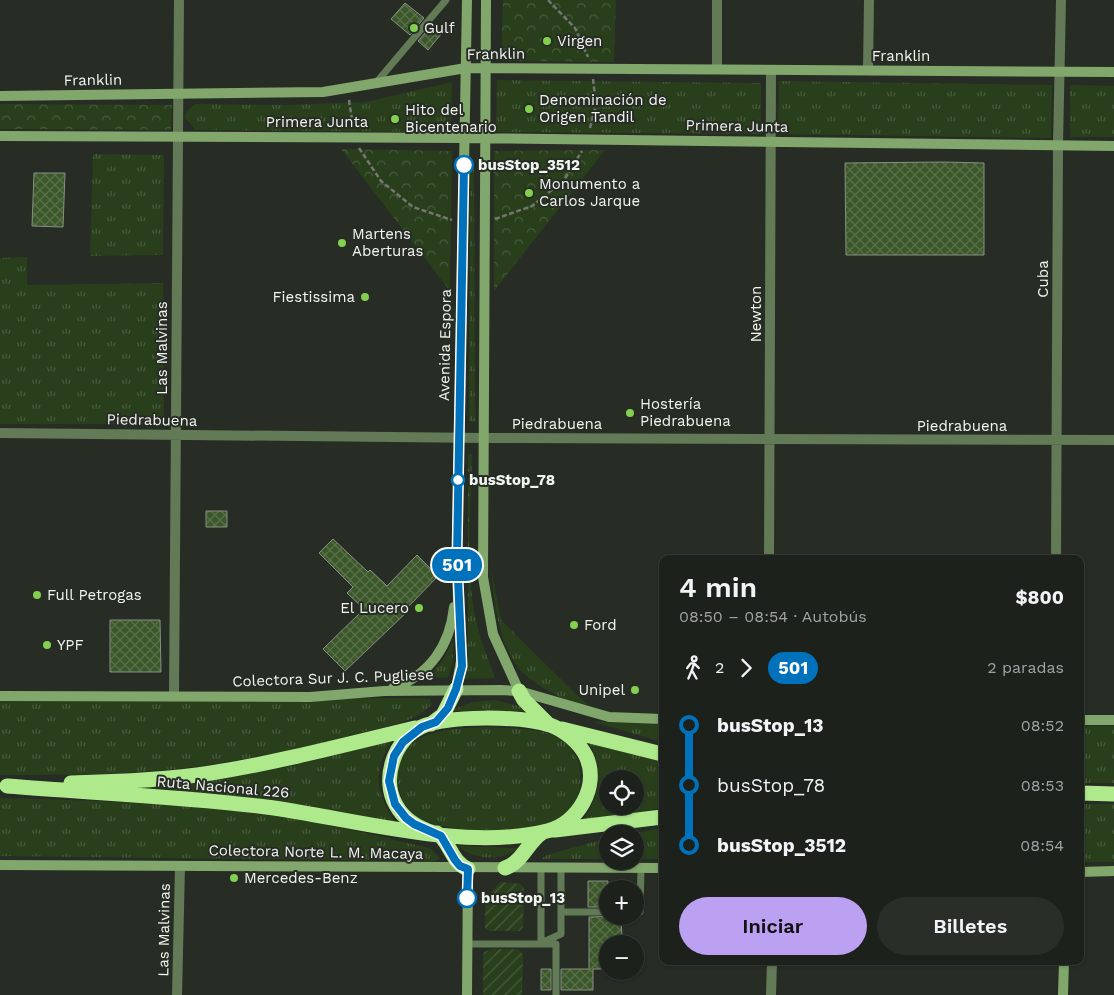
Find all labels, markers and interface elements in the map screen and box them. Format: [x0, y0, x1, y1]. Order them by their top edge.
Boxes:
place label: Gulf [424, 19, 455, 37]
marker: Gulf [408, 22, 420, 34]
place label: Virgen [557, 32, 602, 50]
marker: Virgen [541, 35, 553, 47]
street label: Franklin [467, 44, 525, 64]
street label: Franklin [872, 47, 930, 65]
street label: Franklin [64, 70, 122, 90]
place label: Denominación de Origen Tandil [539, 91, 667, 126]
place label: Hito del Bicentenario [405, 101, 497, 136]
marker: Denominación de Origen Tandil [523, 103, 535, 115]
street label: Primera Junta [266, 113, 369, 131]
marker: Hito del Bicentenario [389, 113, 401, 125]
street label: Primera Junta [686, 116, 789, 136]
marker: busStop_3512 [454, 155, 474, 175]
place label: busStop_3512 [478, 156, 580, 174]
place label: Monumento a Carlos Jarque [539, 175, 641, 210]
marker: Monumento a Carlos Jarque [523, 187, 535, 199]
place label: Martens Aberturas [352, 225, 424, 260]
marker: Martens Aberturas [336, 237, 348, 249]
street label: Cuba [1034, 260, 1052, 298]
street label: Newton [747, 286, 765, 342]
place label: Fiestissima [272, 288, 356, 306]
street label: Avenida Espora [435, 288, 455, 401]
marker: Fiestissima [359, 291, 371, 303]
street label: Las Malvinas [153, 301, 171, 395]
place label: Hostería Piedrabuena [640, 395, 731, 430]
marker: Hostería Piedrabuena [624, 407, 636, 419]
street label: Piedrabuena [106, 410, 198, 430]
street label: Piedrabuena [512, 415, 603, 433]
street label: Piedrabuena [917, 417, 1008, 435]
place label: busStop_78 [469, 471, 555, 489]
marker: busStop_78 [451, 473, 465, 487]
line badge: 501 [428, 549, 486, 581]
text: 501 [442, 554, 472, 575]
text: 4 min [679, 571, 757, 604]
place label: Full Petrogas [47, 586, 142, 604]
text: $800 [1015, 586, 1064, 609]
marker: Full Petrogas [31, 589, 43, 601]
place label: El Lucero [340, 599, 409, 617]
marker: El Lucero [413, 602, 425, 614]
text: 08:50 – 08:54 · Autobús [679, 607, 867, 626]
place label: Ford [584, 616, 617, 634]
marker: Ford [568, 619, 580, 631]
place label: YPF [57, 636, 84, 654]
marker: YPF [41, 639, 53, 651]
icon: walk [679, 654, 707, 682]
icon: forward [732, 654, 760, 682]
text: 501 [778, 657, 808, 678]
text: 2 [715, 658, 724, 677]
text: 2 paradas [987, 658, 1064, 677]
street label: Colectora Sur J. C. Pugliese [232, 665, 434, 691]
place label: Unipel [579, 681, 625, 699]
marker: Unipel [629, 684, 641, 696]
text: busStop_13 [717, 714, 824, 737]
text: 08:52 [1021, 716, 1064, 735]
map controls [599, 770, 644, 980]
button: locate [599, 770, 644, 815]
street label: Ruta Nacional 226 [156, 772, 290, 802]
text: busStop_78 [717, 774, 825, 797]
text: 08:53 [1021, 776, 1064, 795]
button: layers [599, 825, 644, 870]
text: busStop_3512 [717, 834, 846, 857]
text: 08:54 [1020, 836, 1064, 855]
street label: Colectora Norte L. M. Macaya [209, 841, 424, 863]
place label: Mercedes-Benz [244, 869, 358, 887]
marker: Mercedes-Benz [228, 872, 240, 884]
button: + [599, 880, 644, 925]
street label: Las Malvinas [154, 883, 174, 977]
marker: busStop_13 [457, 888, 477, 908]
place label: busStop_13 [481, 889, 565, 907]
button: Iniciar [679, 897, 867, 955]
button: Billetes [877, 897, 1064, 955]
button: − [599, 935, 644, 980]

